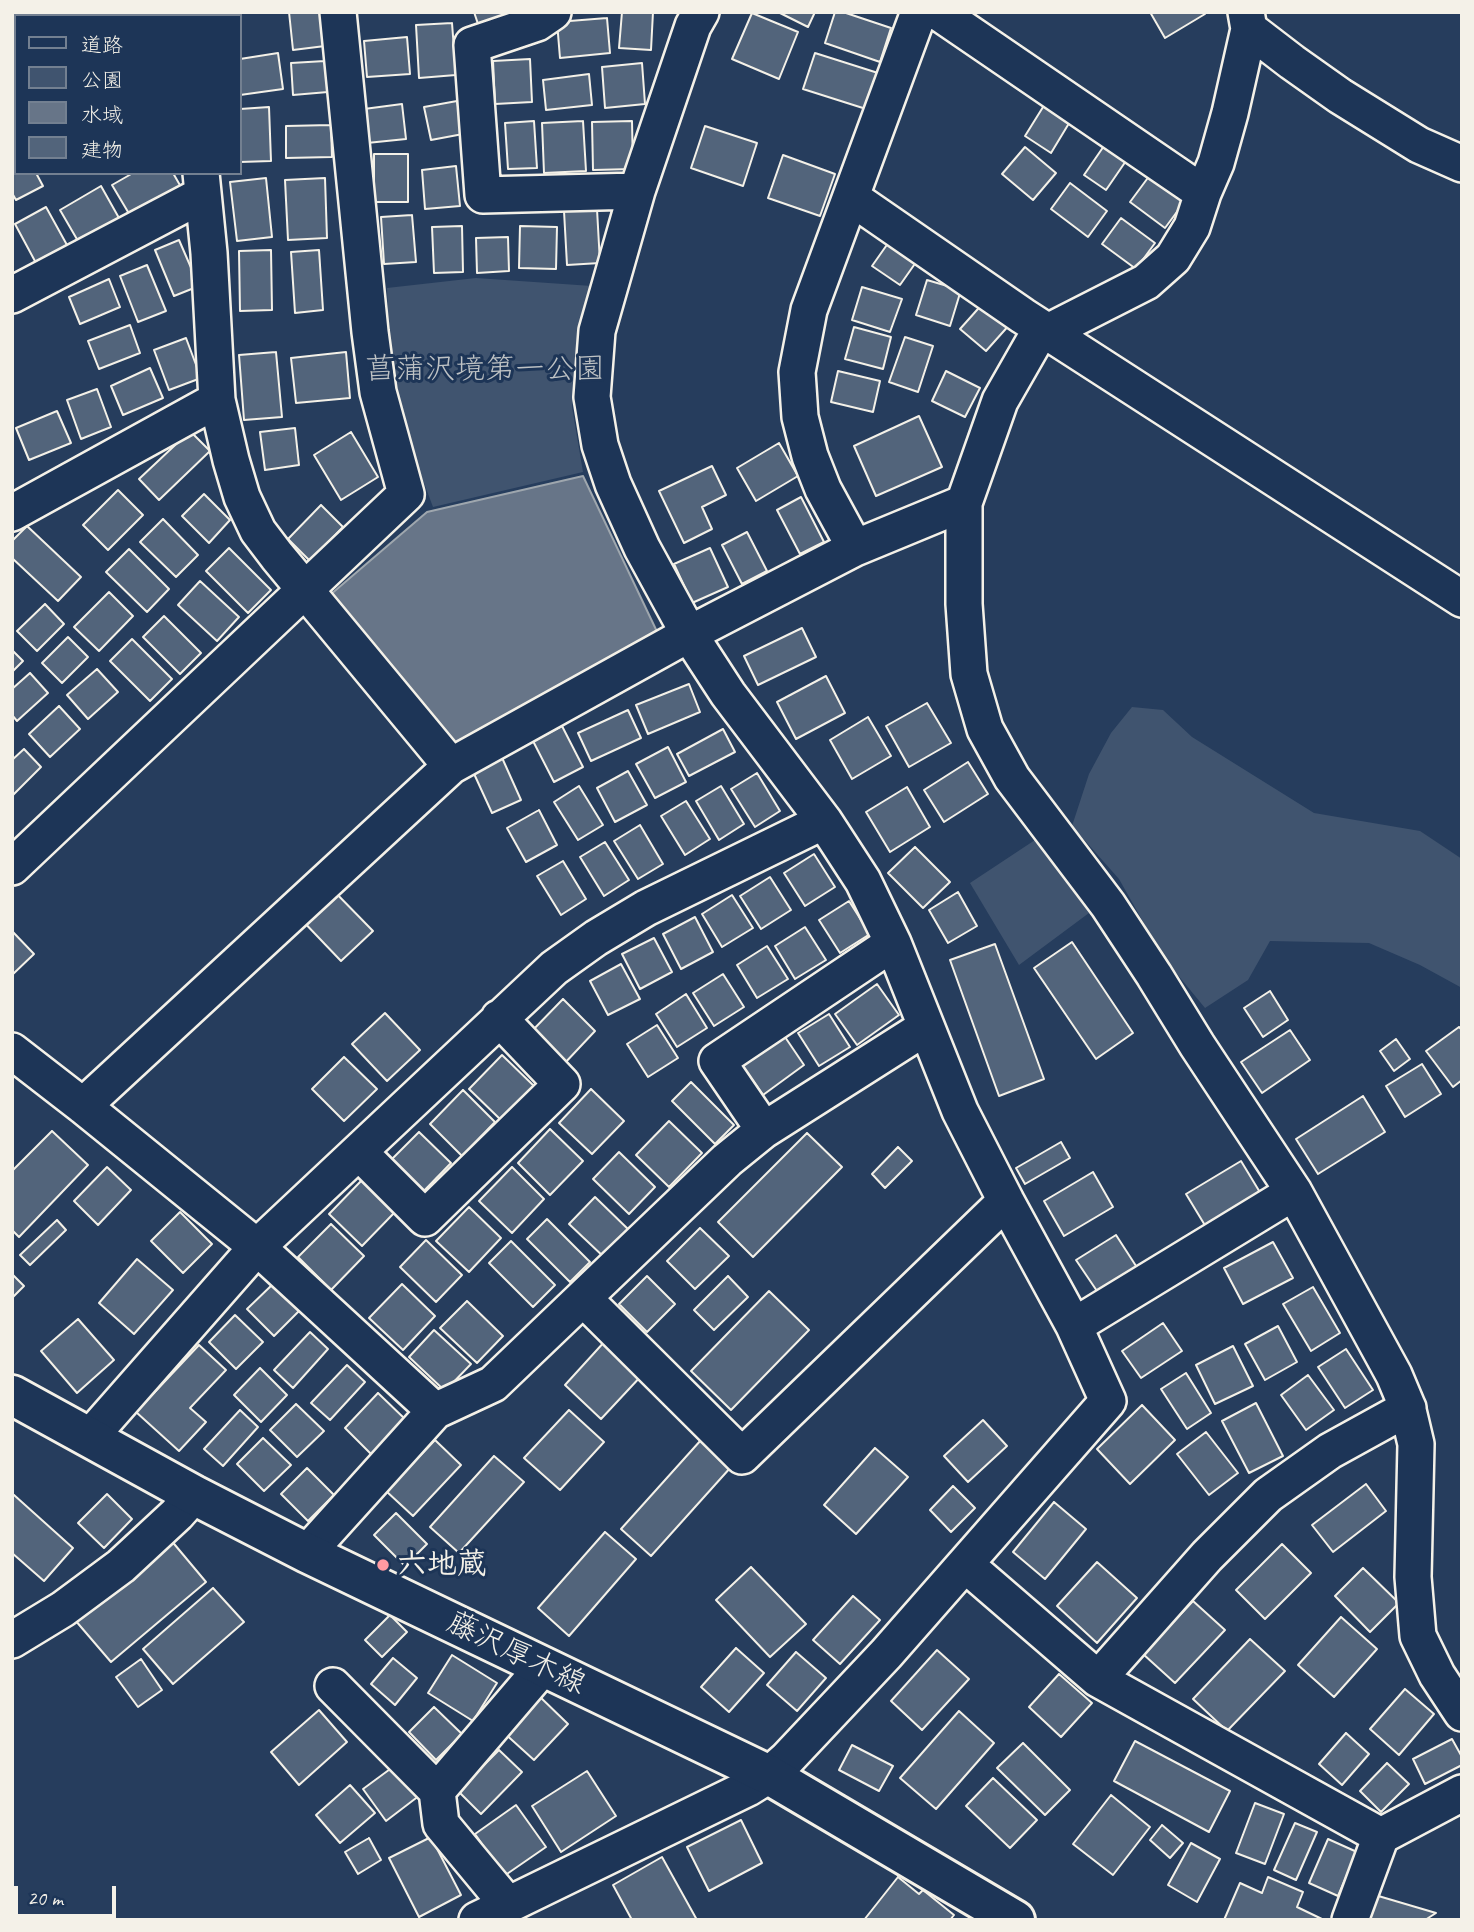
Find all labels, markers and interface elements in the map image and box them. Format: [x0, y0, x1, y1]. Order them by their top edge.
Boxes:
legend [14, 14, 242, 175]
text: 道路 [81, 32, 123, 58]
text: 公園 [81, 67, 123, 93]
text: 水域 [81, 102, 123, 128]
text: 建物 [81, 137, 123, 163]
park label: 菖蒲沢境第一公園 [365, 352, 605, 388]
place label: 六地蔵 [397, 1547, 487, 1583]
marker: 六地蔵 [375, 1557, 391, 1573]
street label: 藤沢厚木線 [441, 1605, 591, 1703]
scale bar [18, 1872, 119, 1916]
text: 20 m [27, 1885, 63, 1911]

